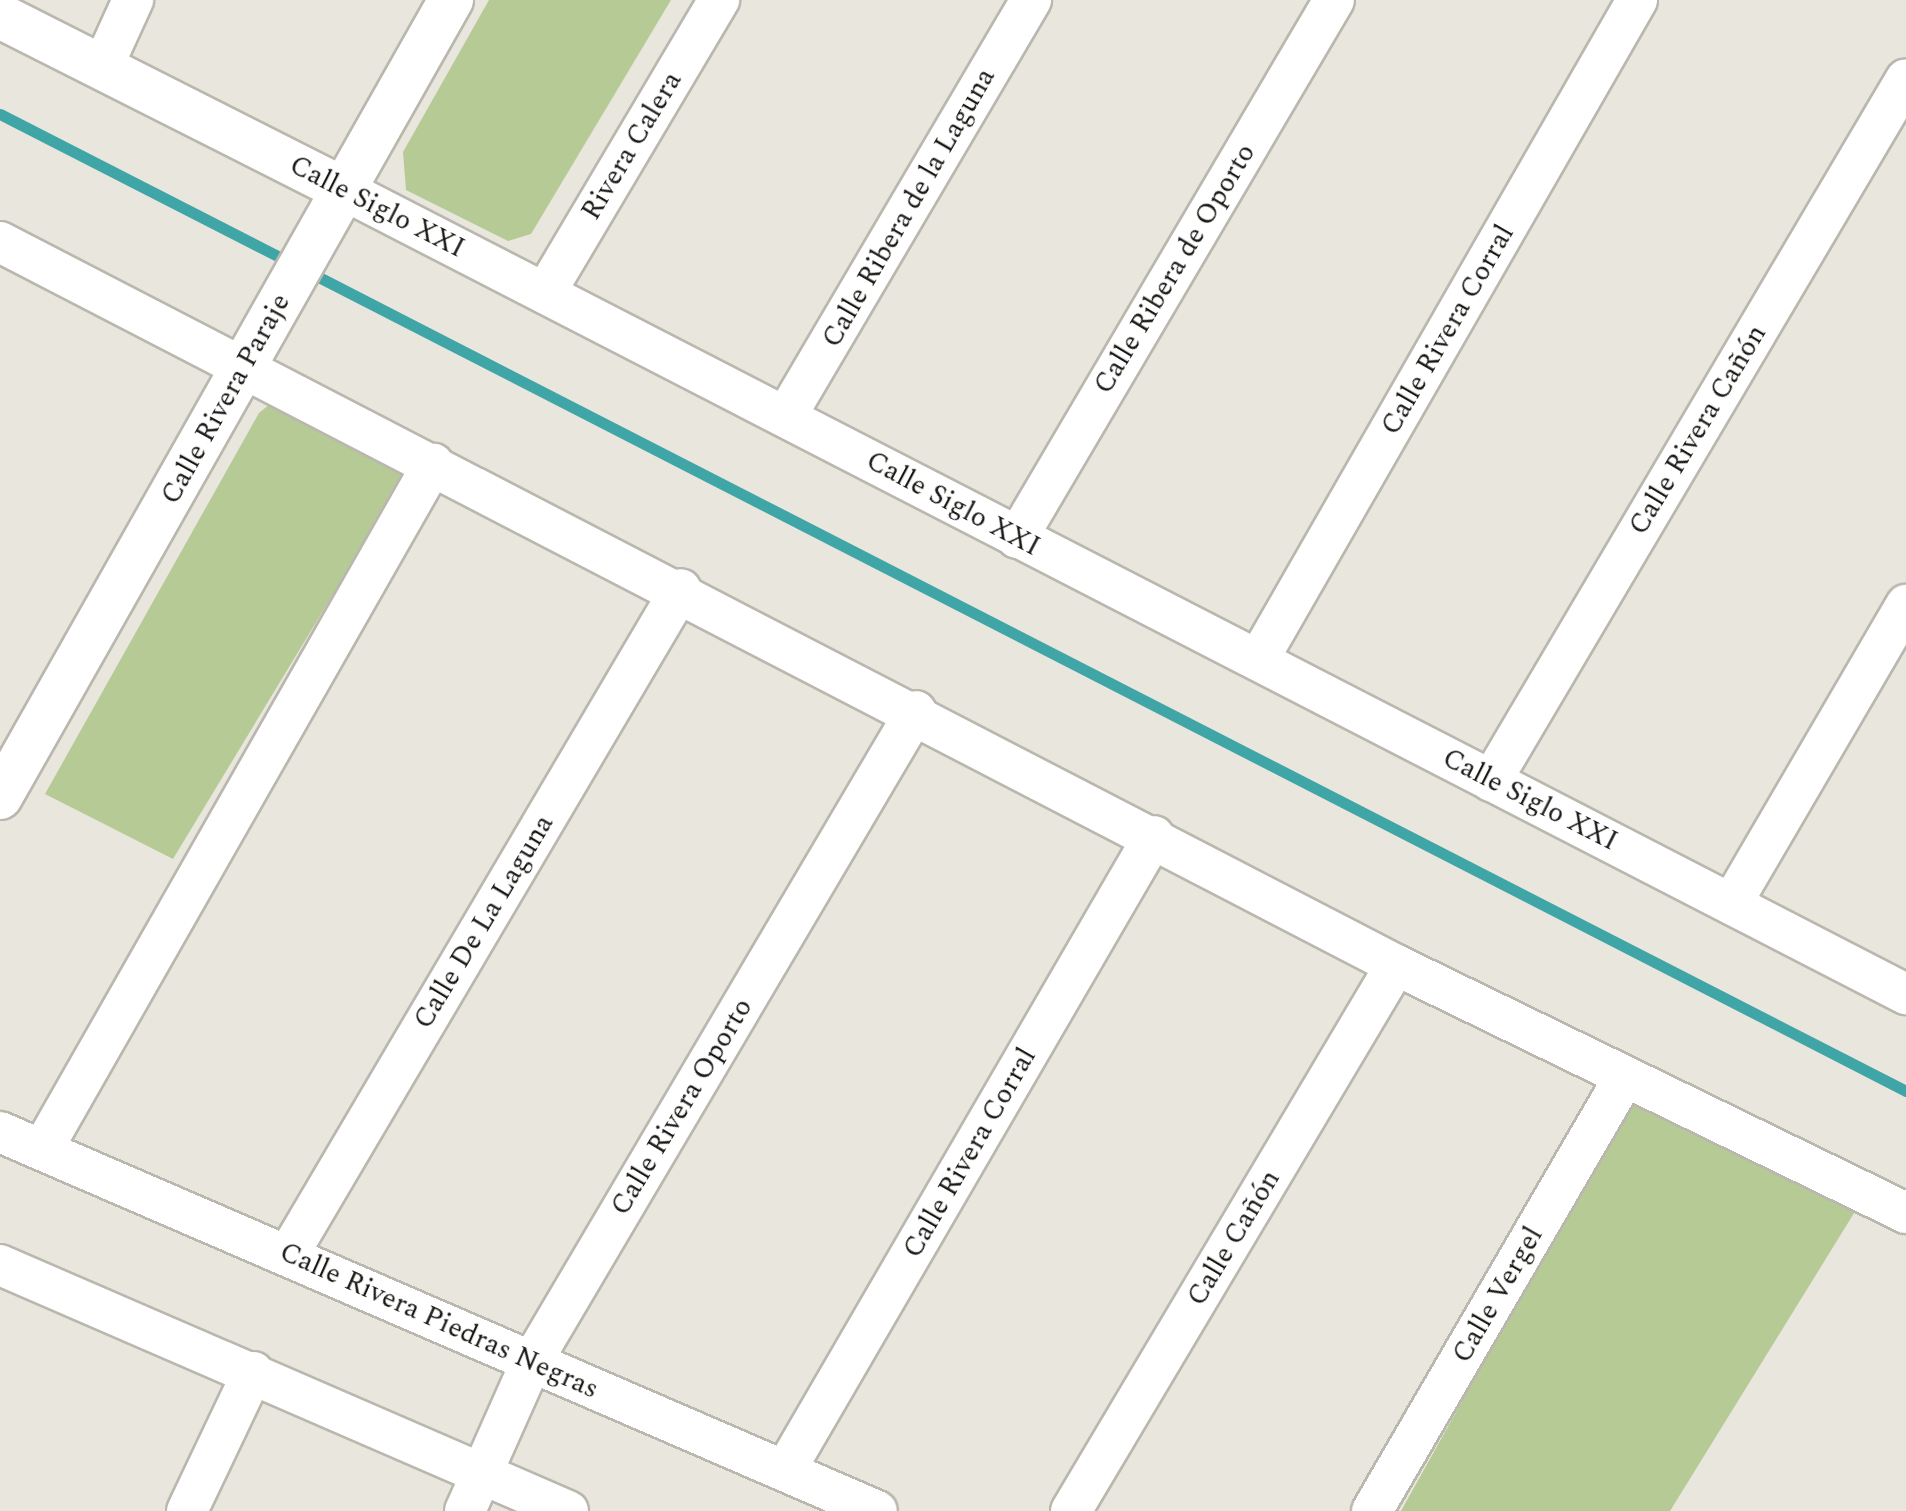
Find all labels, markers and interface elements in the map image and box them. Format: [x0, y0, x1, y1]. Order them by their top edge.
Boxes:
street label: Calle Ribera de la Laguna [815, 62, 1003, 354]
street label: Rivera Calera [575, 66, 689, 226]
street label: Calle Ribera de Oporto [1087, 138, 1263, 400]
street label: Calle Siglo XXI [284, 148, 470, 266]
street label: Calle Rivera Corral [1374, 219, 1522, 441]
street label: Calle Rivera Paraje [154, 288, 298, 510]
street label: Calle Rivera Cañón [1622, 319, 1774, 541]
street label: Calle Siglo XXI [860, 444, 1046, 564]
street label: Calle Siglo XXI [1437, 741, 1623, 859]
street label: Calle De La Laguna [407, 809, 561, 1035]
street label: Calle Rivera Oporto [604, 992, 760, 1222]
street label: Calle Rivera Corral [896, 1042, 1044, 1264]
street label: Calle Cañón [1180, 1164, 1288, 1312]
street label: Calle Vergel [1446, 1221, 1550, 1369]
street label: Calle Rivera Piedras Negras [274, 1235, 604, 1407]

